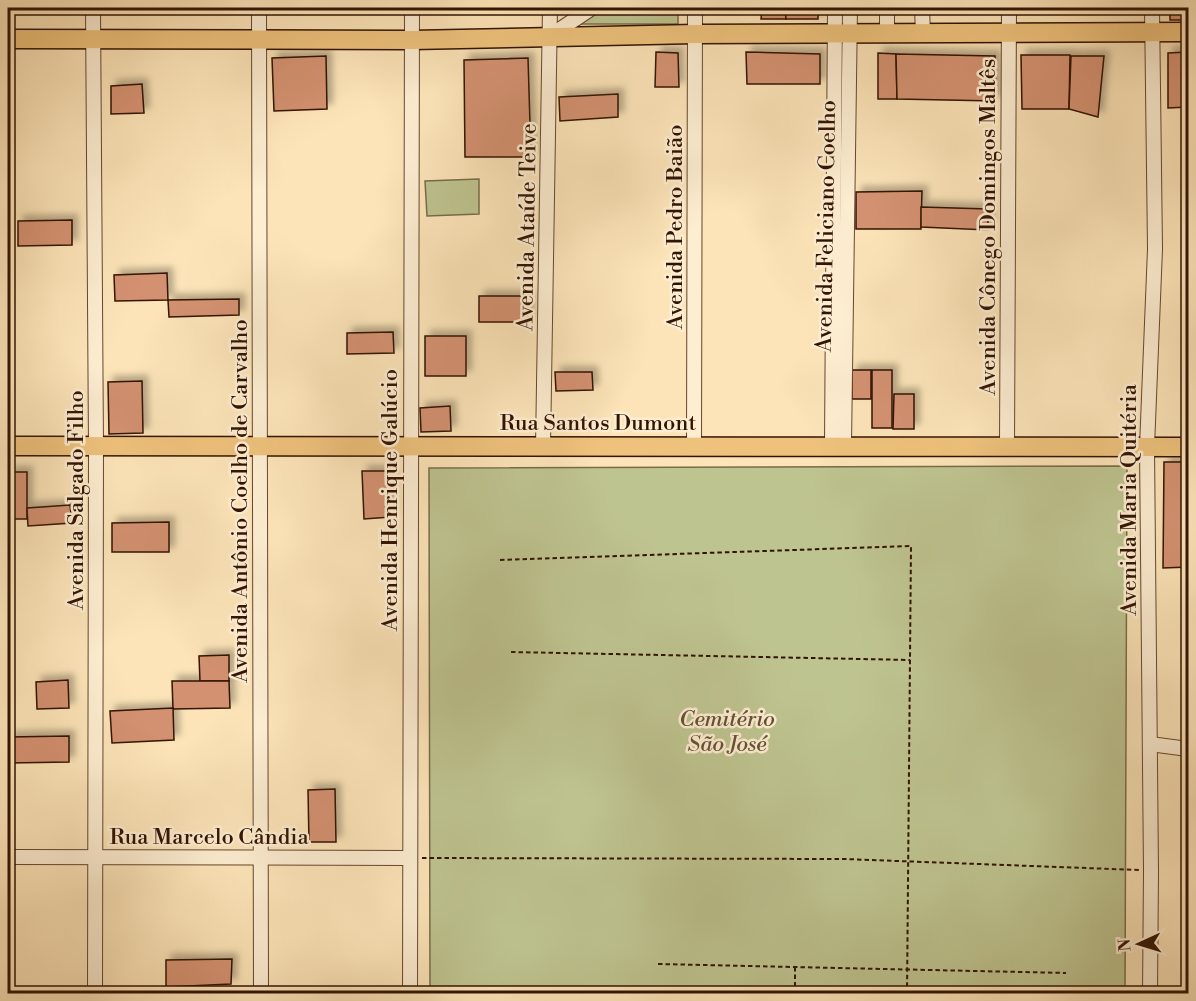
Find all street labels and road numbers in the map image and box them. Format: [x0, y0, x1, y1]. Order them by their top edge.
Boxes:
street label: Avenida Cônego Domingos Maltês [975, 59, 1002, 396]
street label: Avenida Feliciano Coelho [811, 100, 842, 353]
street label: Avenida Ataíde Teive [512, 123, 543, 332]
street label: Avenida Pedro Baião [662, 124, 689, 331]
street label: Avenida Antônio Coelho de Carvalho [227, 319, 254, 684]
street label: Avenida Henrique Galúcio [377, 369, 404, 632]
street label: Avenida Maria Quitéria [1116, 383, 1143, 617]
street label: Avenida Salgado Filho [63, 390, 90, 611]
street label: Rua Santos Dumont [500, 410, 696, 437]
street label: Rua Marcelo Cândia [109, 824, 309, 851]

